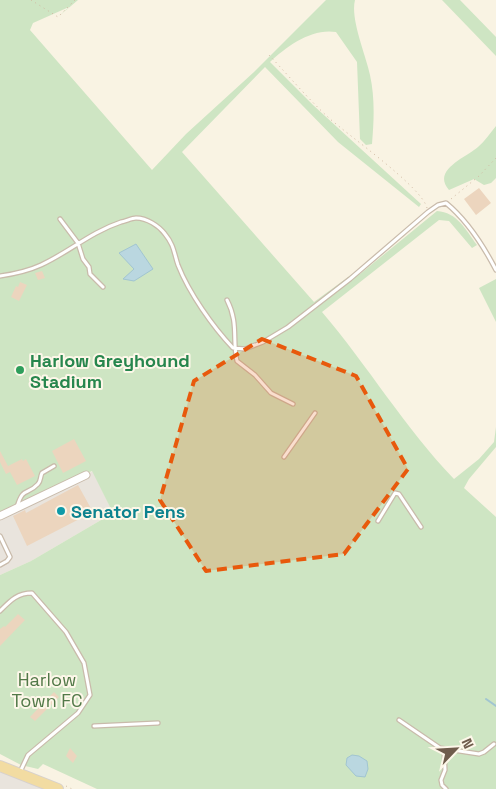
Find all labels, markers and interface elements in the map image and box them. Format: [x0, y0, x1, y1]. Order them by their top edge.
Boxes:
place label: Harlow Greyhound Stadium [30, 349, 190, 393]
marker: Harlow Greyhound Stadium [14, 364, 26, 376]
place label: Senator Pens [71, 500, 185, 523]
marker: Senator Pens [55, 505, 67, 517]
park label: Harlow Town FC [12, 668, 82, 712]
north arrow [431, 724, 481, 774]
text: N [458, 735, 478, 752]

